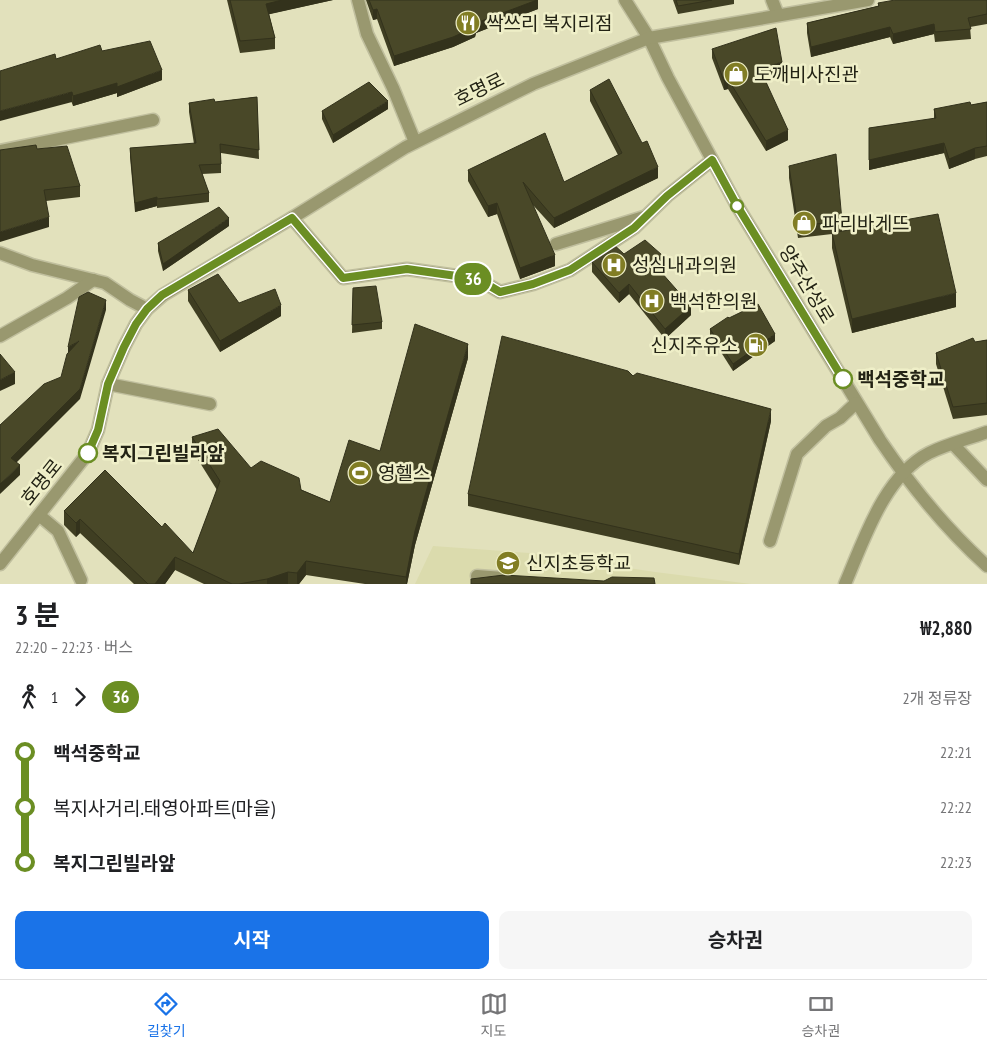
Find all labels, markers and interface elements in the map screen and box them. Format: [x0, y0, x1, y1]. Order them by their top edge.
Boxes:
restaurant icon: 싹쓰리 복지리점 [455, 10, 481, 36]
place label: 싹쓰리 복지리점 [486, 11, 612, 35]
shop icon: 도깨비사진관 [723, 61, 749, 87]
place label: 도깨비사진관 [754, 62, 859, 86]
street label: 호명로 [450, 67, 508, 111]
unlabelled marker [730, 199, 744, 213]
shop icon: 파리바게뜨 [791, 210, 817, 236]
place label: 파리바게뜨 [822, 211, 909, 235]
street label: 양주산성로 [774, 240, 840, 328]
hospital icon: 성심내과의원 [601, 252, 627, 278]
place label: 성심내과의원 [632, 253, 737, 277]
line badge: 36 [450, 263, 496, 295]
text: 36 [464, 267, 482, 290]
hospital icon: 백석한의원 [639, 288, 665, 314]
place label: 백석한의원 [670, 289, 757, 313]
fuel station icon: 신지주유소 [743, 332, 769, 358]
place label: 신지주유소 [651, 333, 738, 357]
place label: 백석중학교 [857, 367, 944, 391]
marker: 백석중학교 [833, 369, 853, 389]
place label: 복지그린빌라앞 [102, 441, 224, 465]
marker: 복지그린빌라앞 [78, 443, 98, 463]
street label: 호명로 [15, 454, 67, 510]
sports icon: 영헬스 [347, 460, 373, 486]
place label: 영헬스 [378, 461, 430, 485]
school or university icon: 신지초등학교 [495, 550, 521, 576]
place label: 신지초등학교 [526, 551, 631, 575]
text: 3 분 [15, 596, 60, 633]
text: ₩2,880 [920, 616, 972, 640]
text: 22:20 – 22:23 · 버스 [15, 637, 133, 657]
icon: walk [15, 683, 43, 711]
icon: forward [66, 683, 94, 711]
text: 36 [112, 685, 129, 708]
text: 1 [51, 687, 58, 707]
text: 2개 정류장 [903, 688, 972, 708]
text: 백석중학교 [53, 741, 140, 765]
text: 22:21 [940, 742, 972, 762]
text: 복지사거리.태영아파트(마을) [53, 796, 275, 820]
text: 22:22 [940, 797, 972, 817]
text: 복지그린빌라앞 [53, 851, 175, 875]
text: 22:23 [940, 852, 972, 872]
button: 시작 [15, 911, 489, 969]
button: 승차권 [499, 911, 972, 969]
tab: 길찾기 [147, 990, 186, 1040]
tab: 지도 [480, 990, 508, 1040]
tab: 승차권 [801, 990, 840, 1040]

